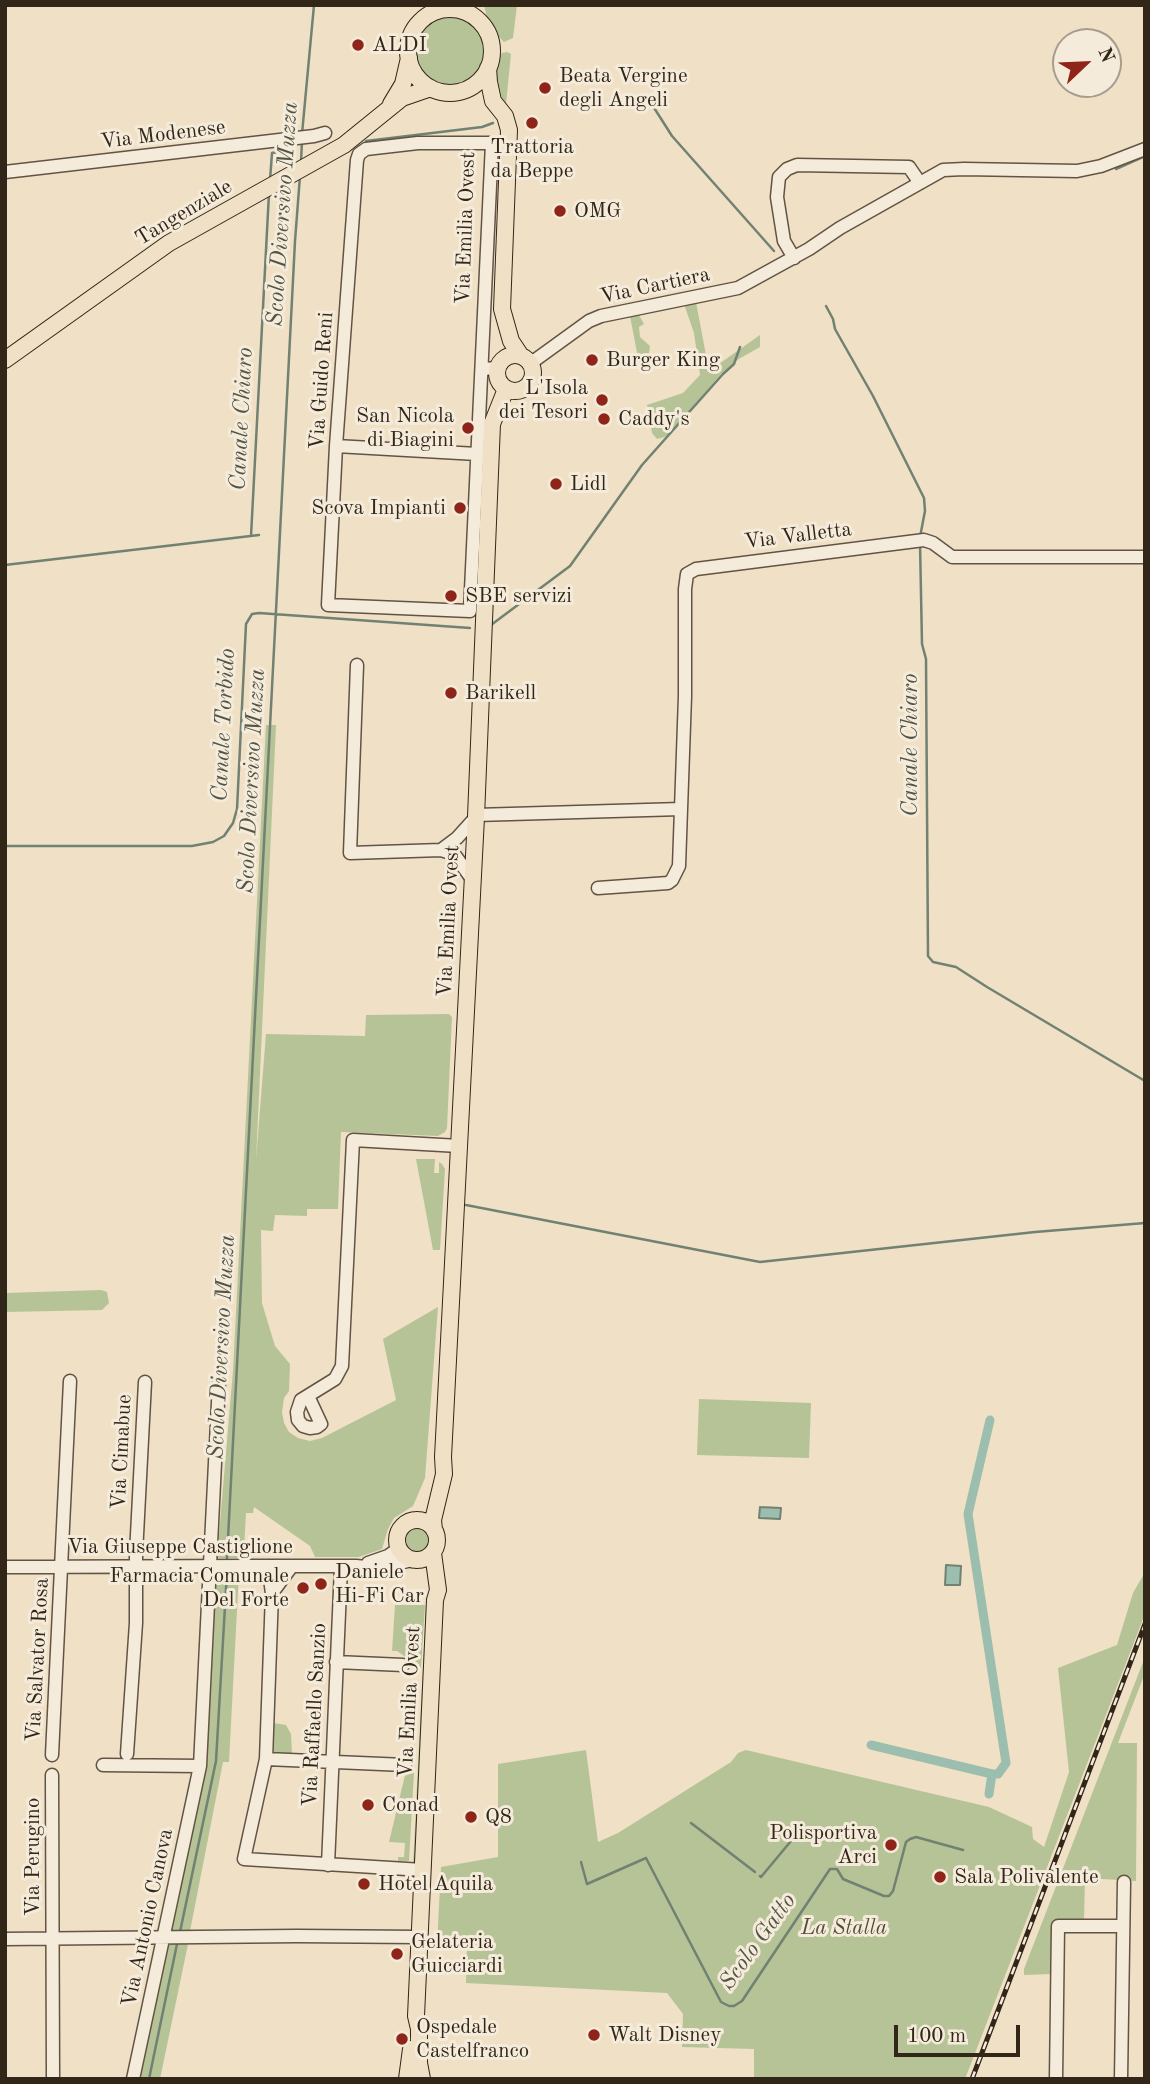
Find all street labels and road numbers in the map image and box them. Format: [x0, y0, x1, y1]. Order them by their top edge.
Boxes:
street label: Via Modenese [99, 115, 227, 155]
street label: Via Emilia Ovest [451, 151, 481, 305]
street label: Tangenziale [131, 174, 237, 252]
street label: Via Cartiera [598, 262, 712, 310]
street label: Via Guido Reni [305, 311, 339, 451]
street label: Via Valletta [743, 517, 853, 555]
street label: Via Emilia Ovest [432, 844, 466, 998]
street label: Via Cimabue [106, 1394, 138, 1510]
street label: Via Giuseppe Castiglione [67, 1534, 293, 1560]
street label: Via Salvator Rosa [21, 1577, 55, 1743]
street label: Via Raffaello Sanzio [298, 1622, 332, 1808]
street label: Via Emilia Ovest [393, 1625, 427, 1779]
street label: Via Perugino [20, 1798, 46, 1916]
street label: Via Antonio Canova [117, 1826, 179, 2010]

